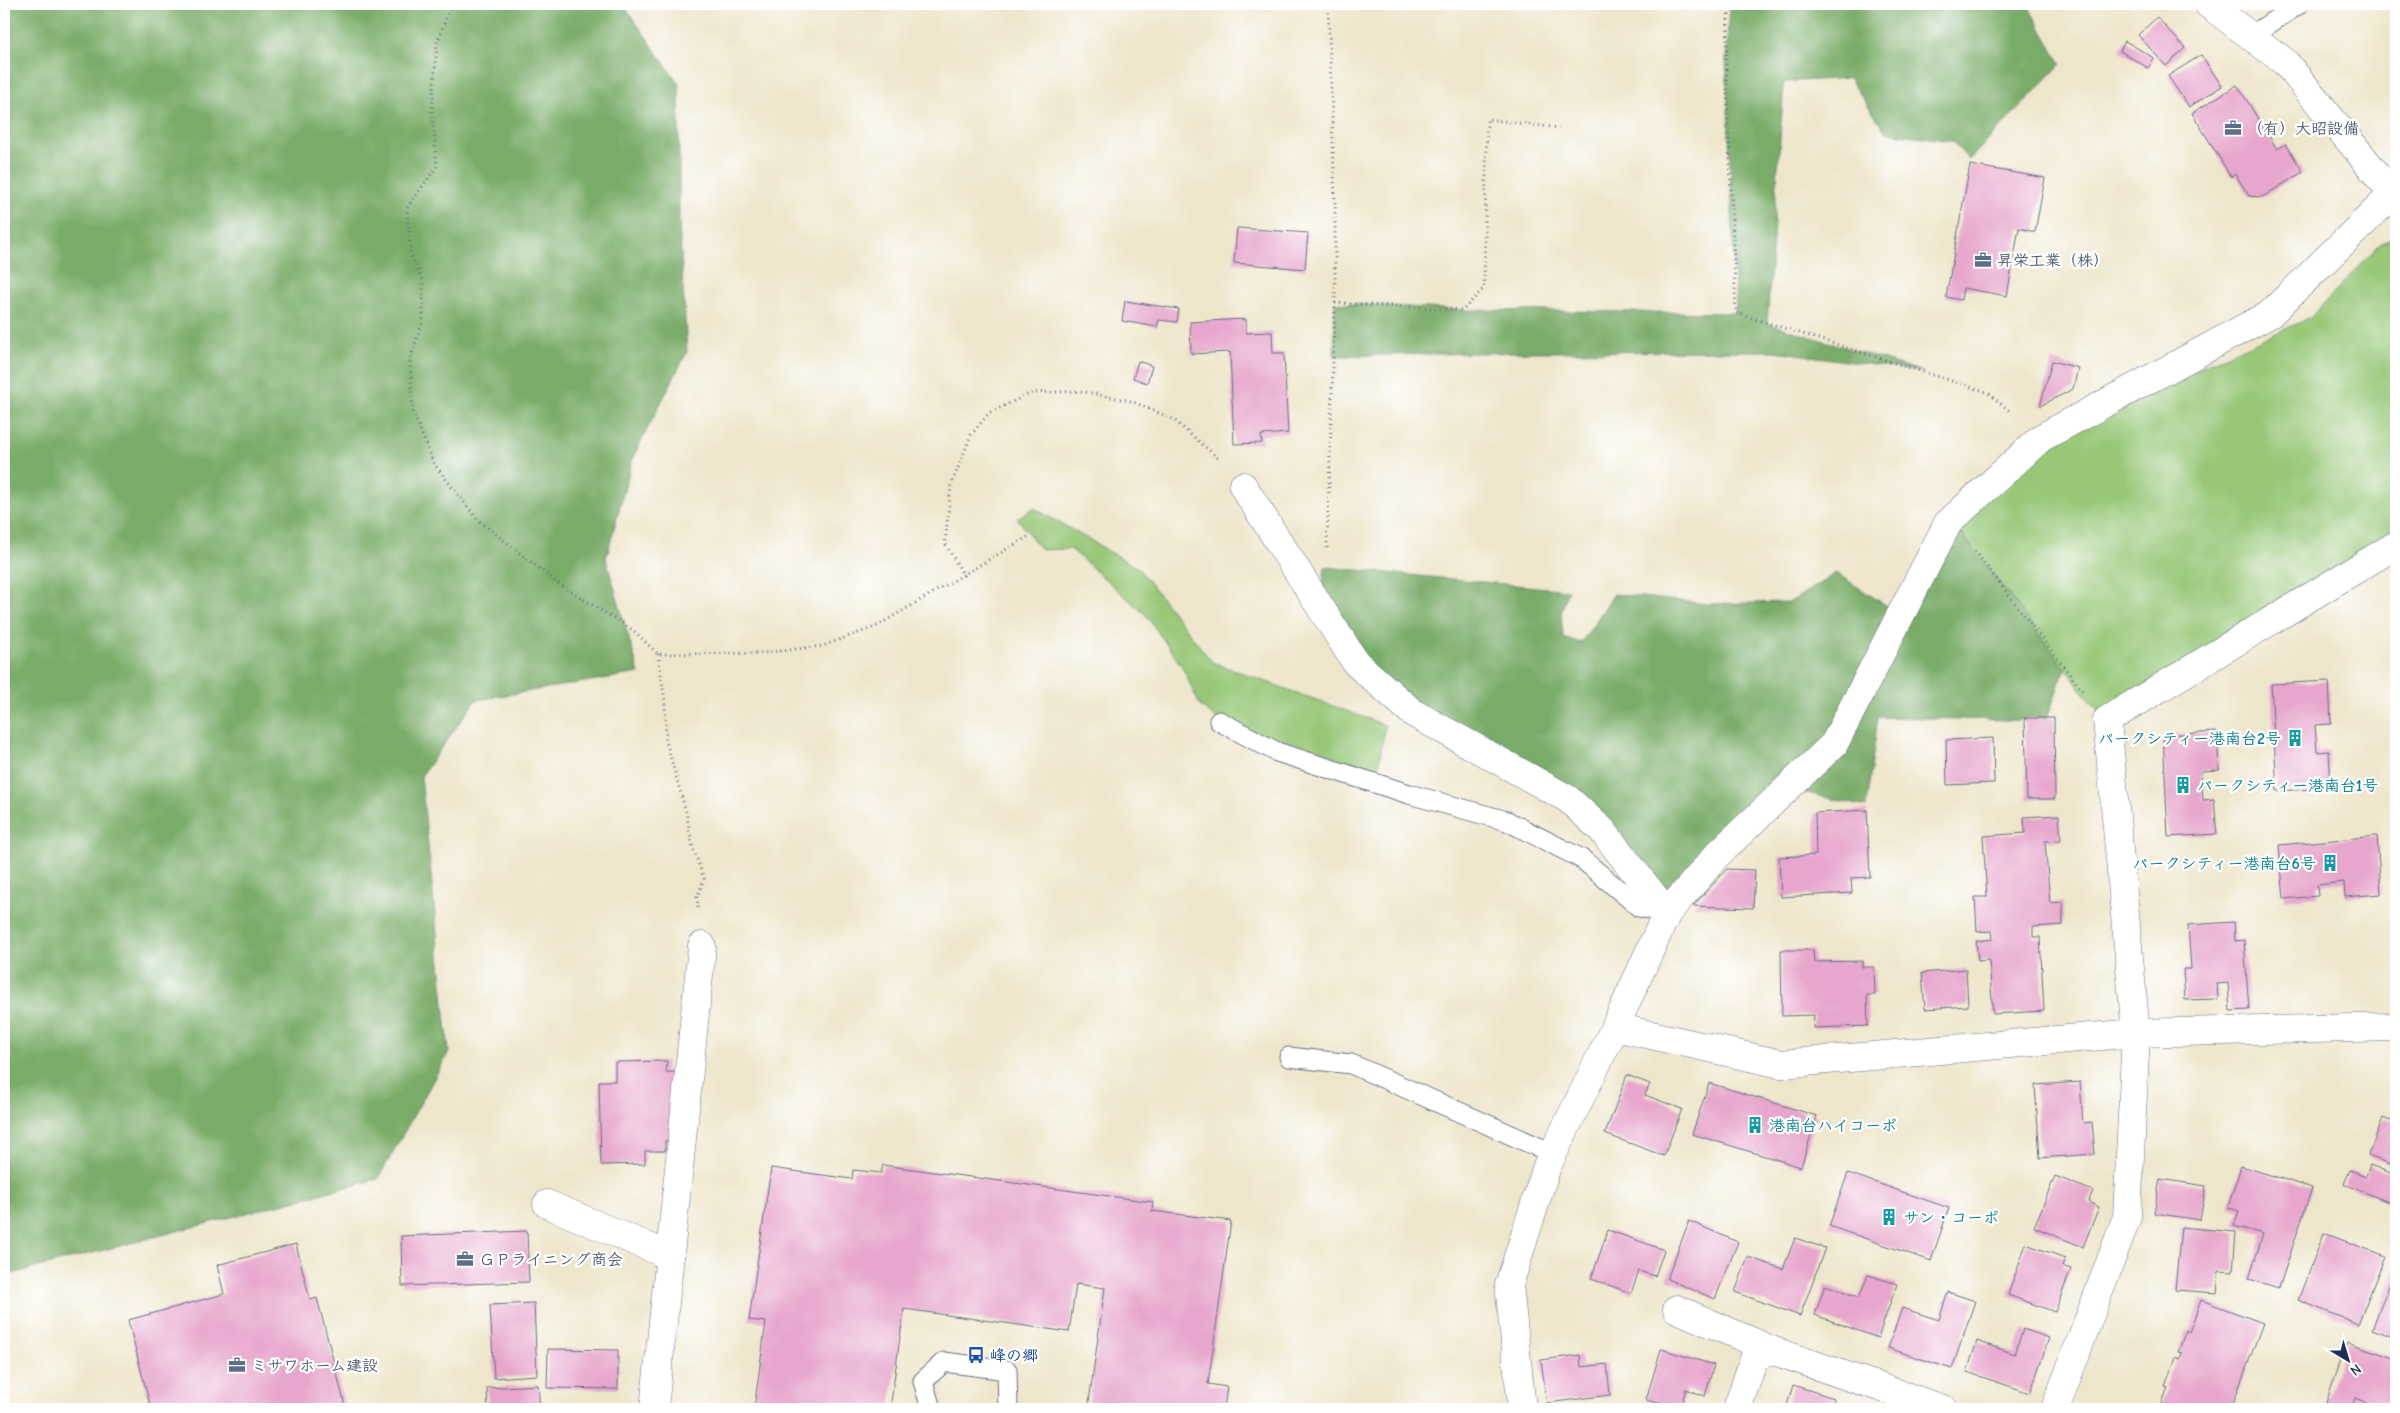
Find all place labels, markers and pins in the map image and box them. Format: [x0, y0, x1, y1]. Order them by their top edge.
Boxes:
office icon: （有）大昭設備 [2223, 118, 2243, 138]
place label: （有）大昭設備 [2247, 120, 2359, 138]
office icon: 昇栄工業（株） [1973, 250, 1993, 270]
place label: 昇栄工業（株） [1997, 252, 2109, 270]
building icon: パークシティー港南台2号 [2285, 728, 2305, 748]
place label: パークシティー港南台2号 [2098, 730, 2281, 748]
building icon: パークシティー港南台1号 [2173, 775, 2193, 795]
place label: パークシティー港南台1号 [2197, 777, 2378, 795]
building icon: パークシティー港南台6号 [2320, 853, 2340, 873]
place label: パークシティー港南台6号 [2133, 855, 2316, 873]
building icon: 港南台ハイコーポ [1745, 1115, 1765, 1135]
place label: 港南台ハイコーポ [1769, 1117, 1897, 1135]
building icon: サン・コーポ [1879, 1207, 1899, 1227]
place label: サン・コーポ [1903, 1209, 1999, 1227]
office icon: ＧＰライニング商会 [455, 1249, 475, 1269]
place label: ＧＰライニング商会 [479, 1251, 623, 1269]
bus stop icon: 峰の郷 [966, 1345, 986, 1365]
place label: 峰の郷 [990, 1347, 1038, 1365]
office icon: ミサワホーム建設 [227, 1355, 247, 1375]
place label: ミサワホーム建設 [251, 1357, 378, 1375]

